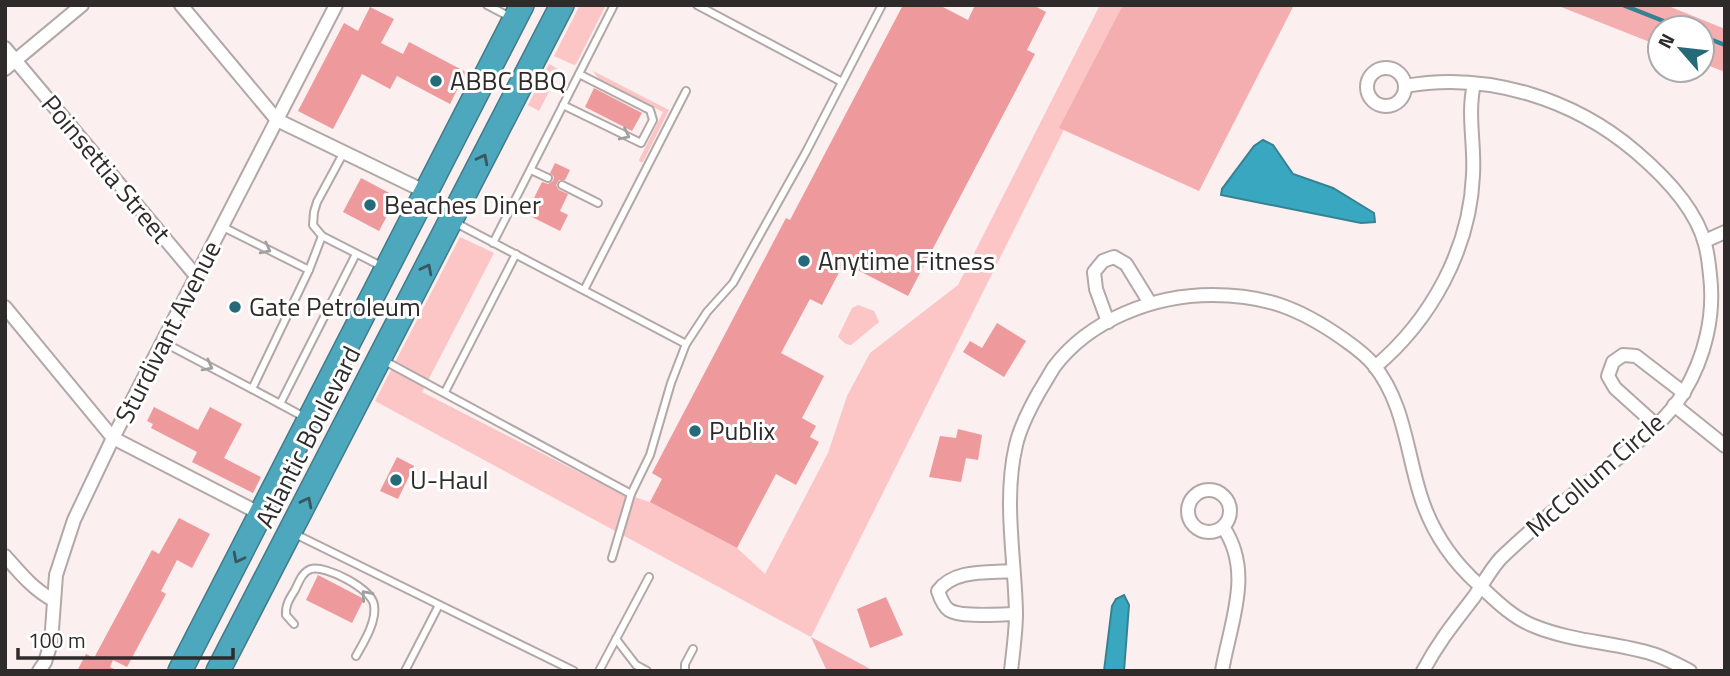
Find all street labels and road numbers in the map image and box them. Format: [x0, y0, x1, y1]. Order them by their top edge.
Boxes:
street label: Poinsettia Street [32, 86, 180, 252]
street label: Sturdivant Avenue [105, 234, 230, 430]
street label: Atlantic Boulevard [245, 339, 370, 534]
street label: McCollum Circle [1517, 403, 1673, 546]

